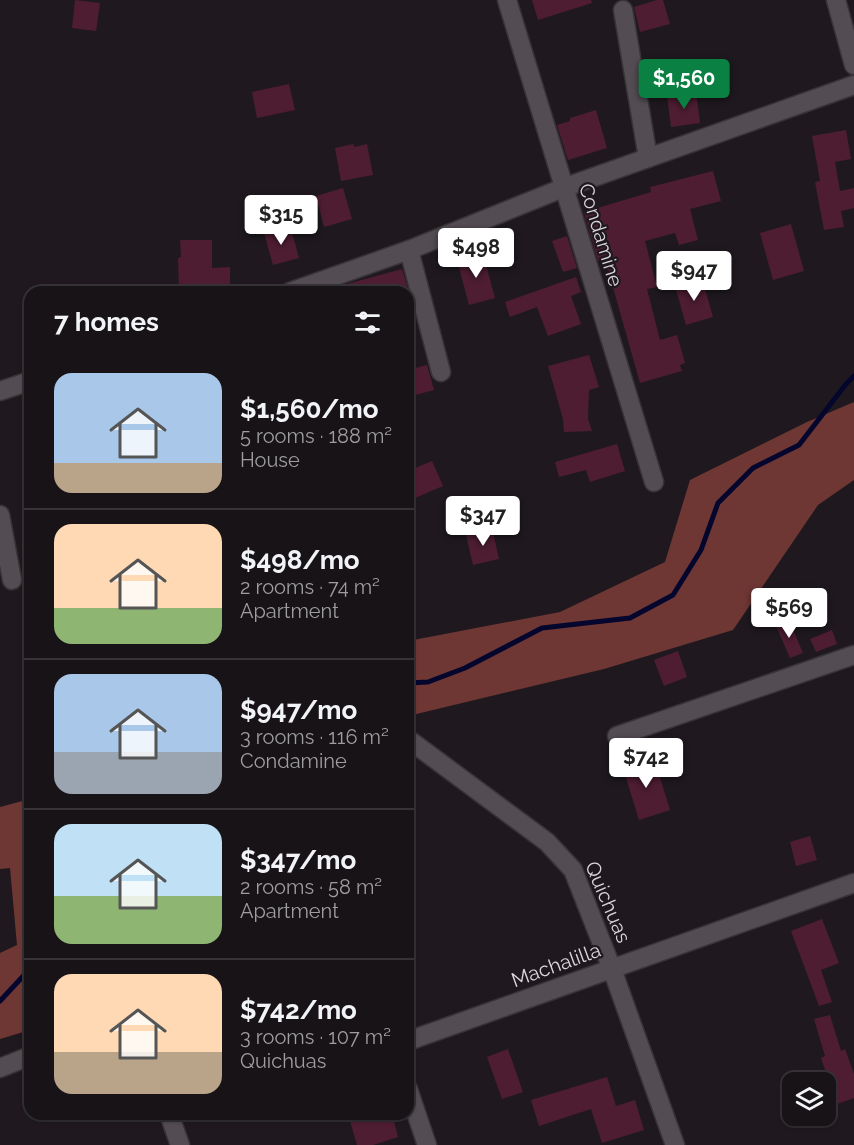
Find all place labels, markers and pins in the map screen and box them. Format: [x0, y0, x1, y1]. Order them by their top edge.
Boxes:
pin: $1,560 [635, 59, 733, 110]
pin: $315 [245, 195, 317, 246]
pin: $498 [440, 228, 512, 279]
pin: $947 [658, 251, 730, 302]
pin: $347 [447, 496, 519, 547]
pin: $569 [753, 588, 825, 639]
pin: $742 [610, 738, 682, 789]

